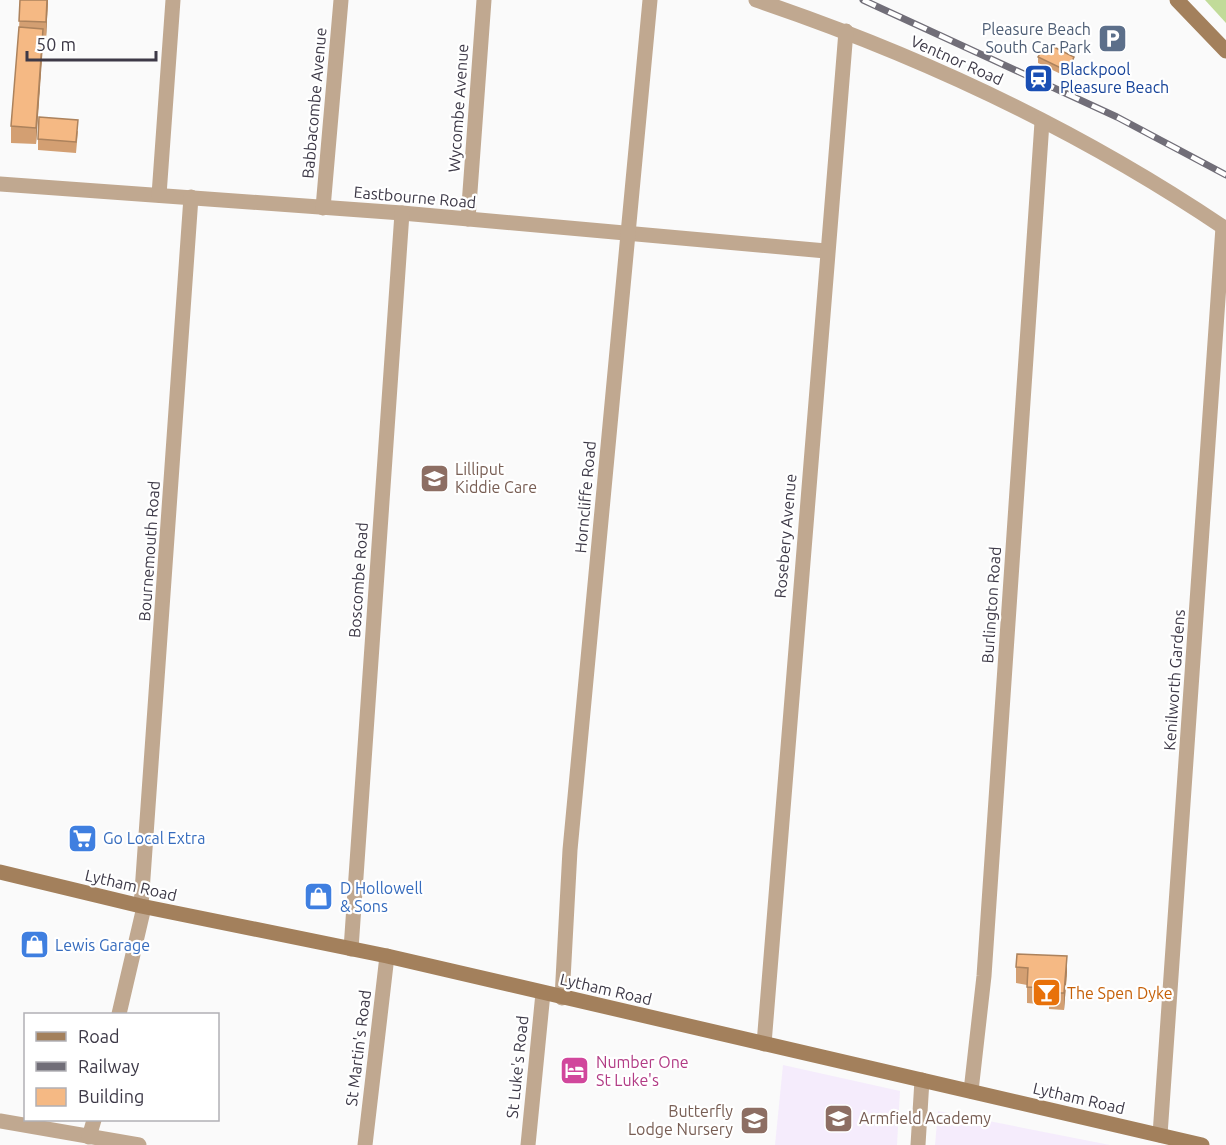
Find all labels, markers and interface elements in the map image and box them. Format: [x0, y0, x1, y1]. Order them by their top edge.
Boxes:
place label: Pleasure Beach South Car Park [982, 20, 1091, 56]
parking icon: Pleasure Beach South Car Park [1096, 22, 1128, 54]
scale bar [27, 24, 156, 62]
street label: Babbacombe Avenue [298, 27, 330, 179]
street label: Ventnor Road [908, 32, 1006, 88]
text: 50 m [36, 34, 76, 54]
street label: Wycombe Avenue [445, 43, 471, 173]
place label: Blackpool Pleasure Beach [1060, 60, 1169, 96]
station icon: Blackpool Pleasure Beach [1023, 62, 1055, 94]
street label: Eastbourne Road [353, 183, 477, 211]
street label: Horncliffe Road [571, 440, 599, 554]
place label: Lilliput Kiddie Care [455, 460, 537, 496]
school or university icon: Lilliput Kiddie Care [418, 462, 450, 494]
street label: Rosebery Avenue [771, 473, 799, 599]
street label: Bournemouth Road [135, 480, 163, 622]
street label: Boscombe Road [345, 522, 371, 638]
street label: Burlington Road [978, 546, 1004, 664]
street label: Kenilworth Gardens [1160, 609, 1188, 751]
supermarket icon: Go Local Extra [66, 822, 98, 854]
place label: Go Local Extra [103, 829, 205, 847]
street label: Lytham Road [83, 866, 179, 904]
place label: D Hollowell & Sons [340, 879, 423, 915]
shop icon: D Hollowell & Sons [303, 881, 335, 913]
shop icon: Lewis Garage [18, 929, 50, 961]
place label: Lewis Garage [55, 936, 150, 954]
street label: Lytham Road [558, 970, 654, 1008]
bar icon: The Spen Dyke [1030, 977, 1062, 1009]
place label: The Spen Dyke [1067, 984, 1173, 1002]
street label: St Martin's Road [342, 989, 374, 1107]
legend [24, 1013, 219, 1121]
street label: St Luke's Road [503, 1015, 531, 1119]
text: Road [78, 1026, 120, 1046]
place label: Number One St Luke's [596, 1053, 689, 1089]
hotel icon: Number One St Luke's [559, 1055, 591, 1087]
text: Railway [78, 1056, 140, 1076]
street label: Lytham Road [1031, 1079, 1127, 1117]
text: Building [78, 1086, 144, 1106]
place label: Butterfly Lodge Nursery [628, 1102, 733, 1138]
school or university icon: Armfield Academy [822, 1102, 854, 1134]
school or university icon: Butterfly Lodge Nursery [738, 1104, 770, 1136]
place label: Armfield Academy [859, 1109, 991, 1127]

